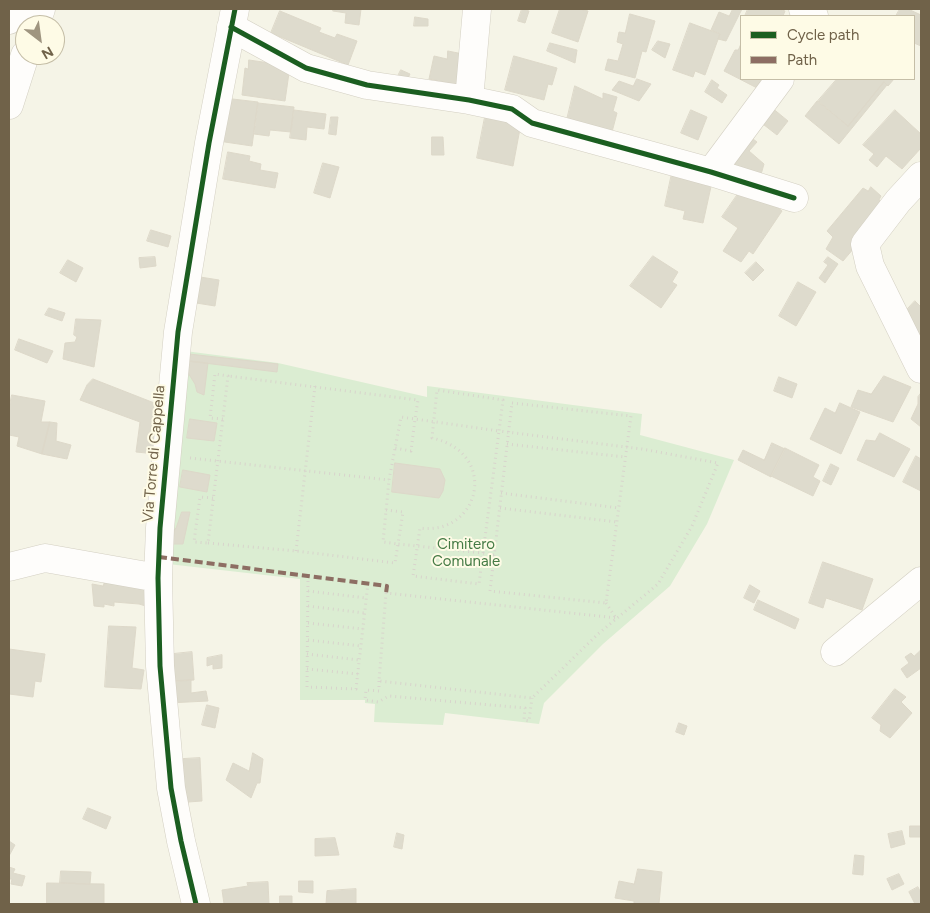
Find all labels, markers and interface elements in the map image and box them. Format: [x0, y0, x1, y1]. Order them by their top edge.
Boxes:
north arrow [15, 15, 65, 65]
legend [740, 15, 915, 80]
text: Cycle path [787, 26, 859, 44]
text: N [38, 42, 56, 63]
text: Path [787, 51, 817, 69]
street label: Via Torre di Cappella [139, 385, 169, 523]
park label: Cimitero Comunale [432, 536, 500, 571]

